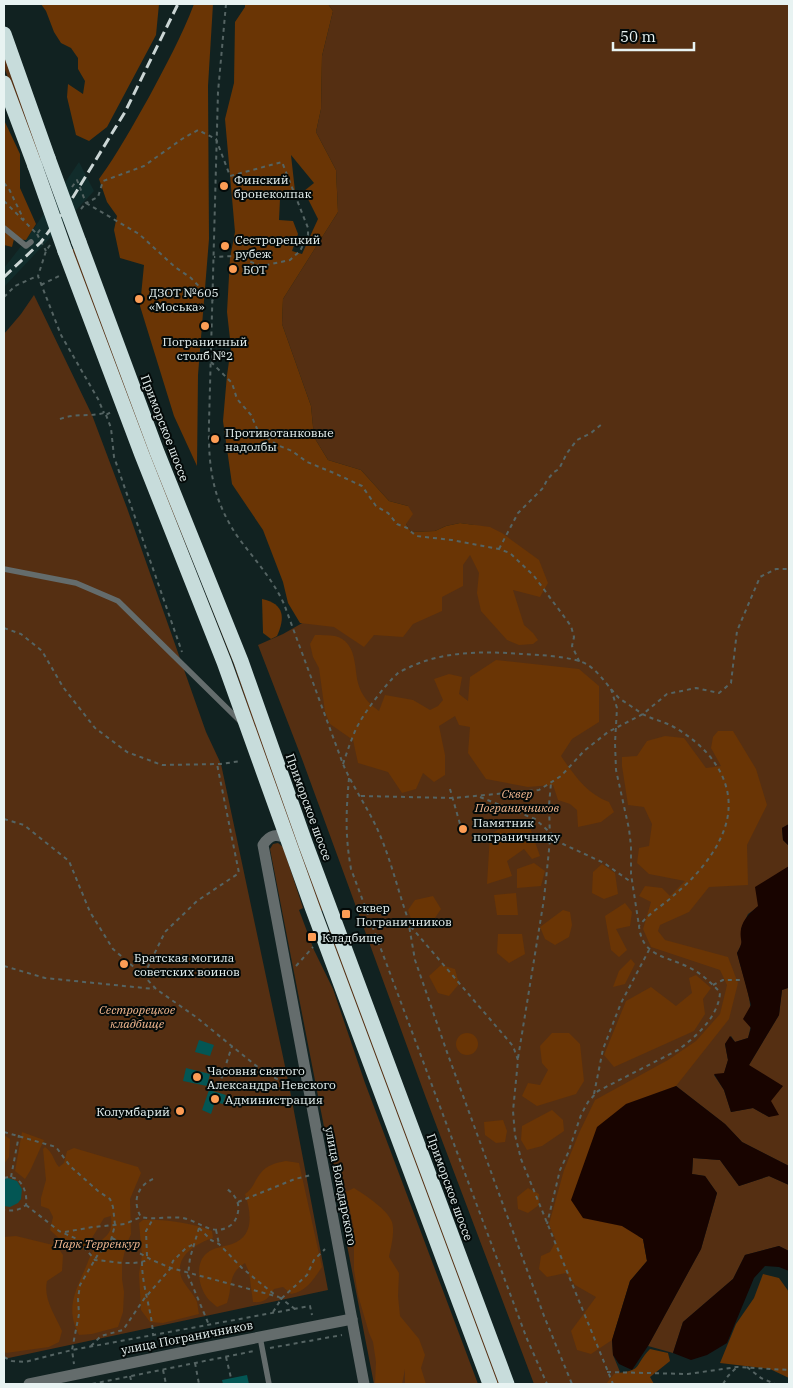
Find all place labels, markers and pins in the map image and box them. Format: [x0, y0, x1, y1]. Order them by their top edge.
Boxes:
place label: Финский бронеколпак [234, 172, 311, 201]
marker: Финский бронеколпак [218, 180, 230, 192]
place label: Сестрорецкий рубеж [235, 232, 321, 261]
marker: Сестрорецкий рубеж [219, 240, 231, 252]
place label: БОТ [243, 262, 267, 277]
marker: БОТ [227, 263, 239, 275]
place label: ДЗОТ №605 «Моська» [149, 285, 219, 314]
marker: ДЗОТ №605 «Моська» [133, 293, 145, 305]
marker: Пограничный столб №2 [199, 320, 211, 332]
place label: Пограничный столб №2 [163, 334, 248, 363]
place label: Противотанковые надолбы [225, 425, 334, 454]
marker: Противотанковые надолбы [209, 433, 221, 445]
place label: Памятник пограничнику [473, 815, 561, 844]
marker: Памятник пограничнику [457, 823, 469, 835]
place label: сквер Пограничников [356, 900, 452, 929]
marker: сквер Пограничников [340, 908, 352, 920]
place label: Кладбище [322, 930, 383, 945]
marker: Кладбище [306, 931, 318, 943]
place label: Братская могила советских воинов [134, 950, 240, 979]
marker: Братская могила советских воинов [118, 958, 130, 970]
place label: Часовня святого Александра Невского [207, 1063, 336, 1092]
marker: Часовня святого Александра Невского [191, 1071, 203, 1083]
place label: Администрация [225, 1092, 323, 1107]
marker: Администрация [209, 1093, 221, 1105]
place label: Колумбарий [96, 1104, 170, 1119]
marker: Колумбарий [174, 1105, 186, 1117]

